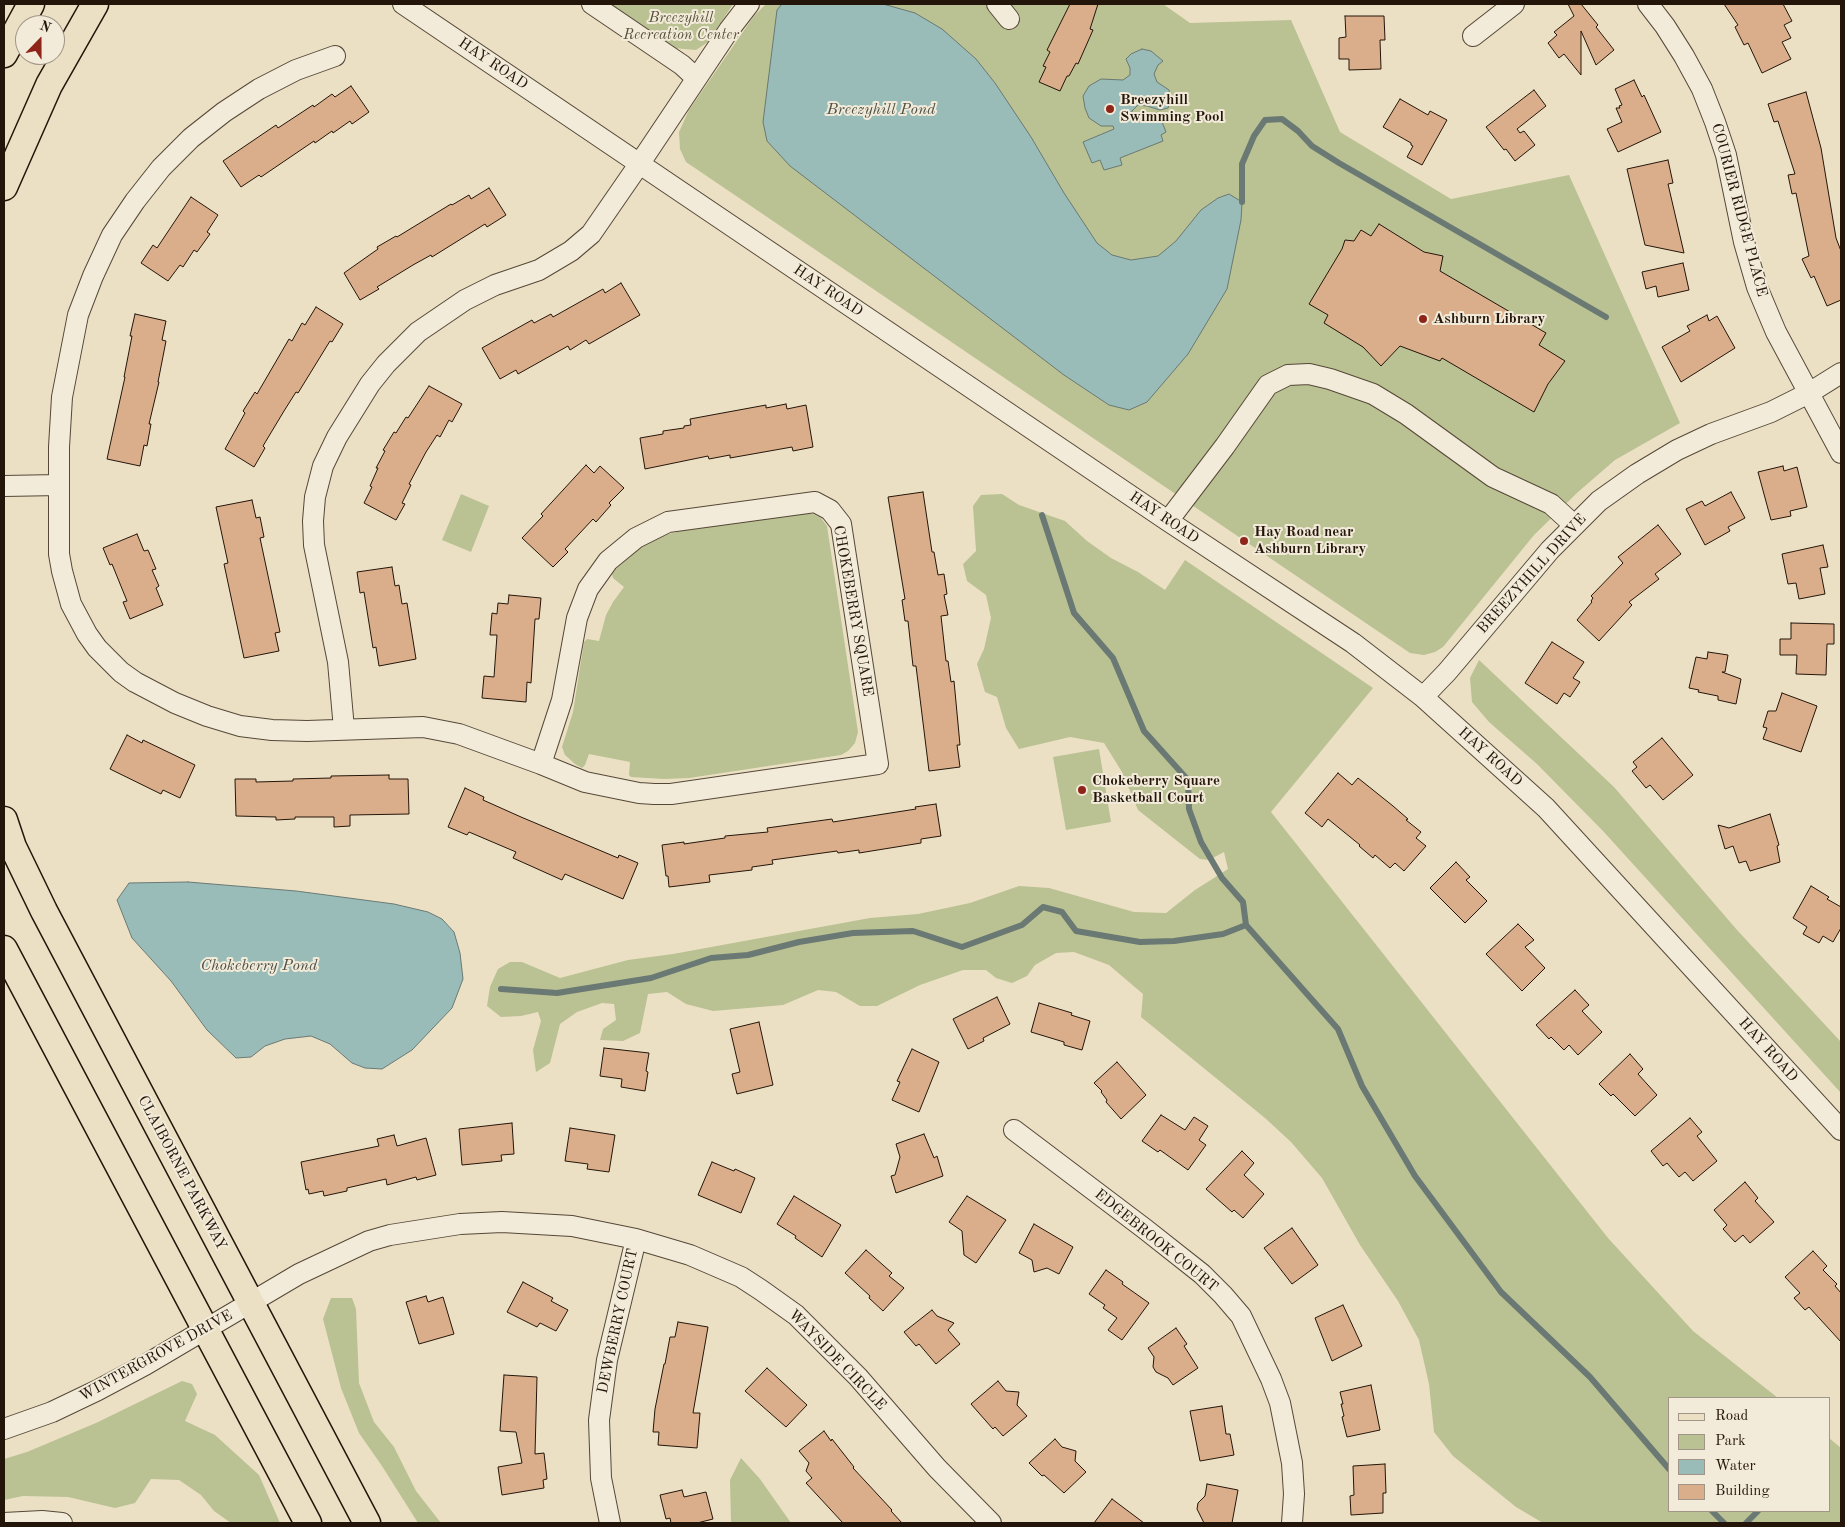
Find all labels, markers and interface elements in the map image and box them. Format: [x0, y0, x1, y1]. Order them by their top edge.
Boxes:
park label: Breezyhill Recreation Center [623, 9, 739, 44]
north arrow [15, 15, 65, 65]
text: N [38, 19, 53, 36]
street label: HAY ROAD [455, 34, 531, 94]
place label: Breezyhill Swimming Pool [1120, 91, 1224, 126]
water label: Breezyhill Pond [826, 100, 936, 120]
marker: Breezyhill Swimming Pool [1104, 103, 1116, 115]
street label: COURIER RIDGE PLACE [1707, 121, 1771, 299]
street label: HAY ROAD [790, 261, 866, 321]
place label: Ashburn Library [1433, 310, 1545, 328]
marker: Ashburn Library [1417, 313, 1429, 325]
street label: HAY ROAD [1126, 488, 1202, 548]
street label: BREEZYHILL DRIVE [1474, 510, 1590, 638]
place label: Hay Road near Ashburn Library [1254, 523, 1366, 558]
street label: CHOKEBERRY SQUARE [829, 524, 877, 698]
marker: Hay Road near Ashburn Library [1238, 535, 1250, 547]
street label: HAY ROAD [1454, 724, 1526, 790]
place label: Chokeberry Square Basketball Court [1092, 772, 1220, 807]
marker: Chokeberry Square Basketball Court [1076, 784, 1088, 796]
water label: Chokeberry Pond [201, 956, 317, 976]
street label: HAY ROAD [1735, 1014, 1801, 1086]
street label: CLAIBORNE PARKWAY [134, 1093, 230, 1253]
street label: EDGEBROOK COURT [1090, 1186, 1222, 1296]
street label: DEWBERRY COURT [594, 1247, 642, 1395]
street label: WINTERGROVE DRIVE [76, 1306, 236, 1406]
street label: WAYSIDE CIRCLE [784, 1306, 890, 1414]
legend [1668, 1397, 1830, 1512]
text: Road [1715, 1409, 1748, 1424]
text: Park [1715, 1434, 1746, 1449]
text: Water [1715, 1459, 1756, 1474]
text: Building [1715, 1484, 1770, 1499]

